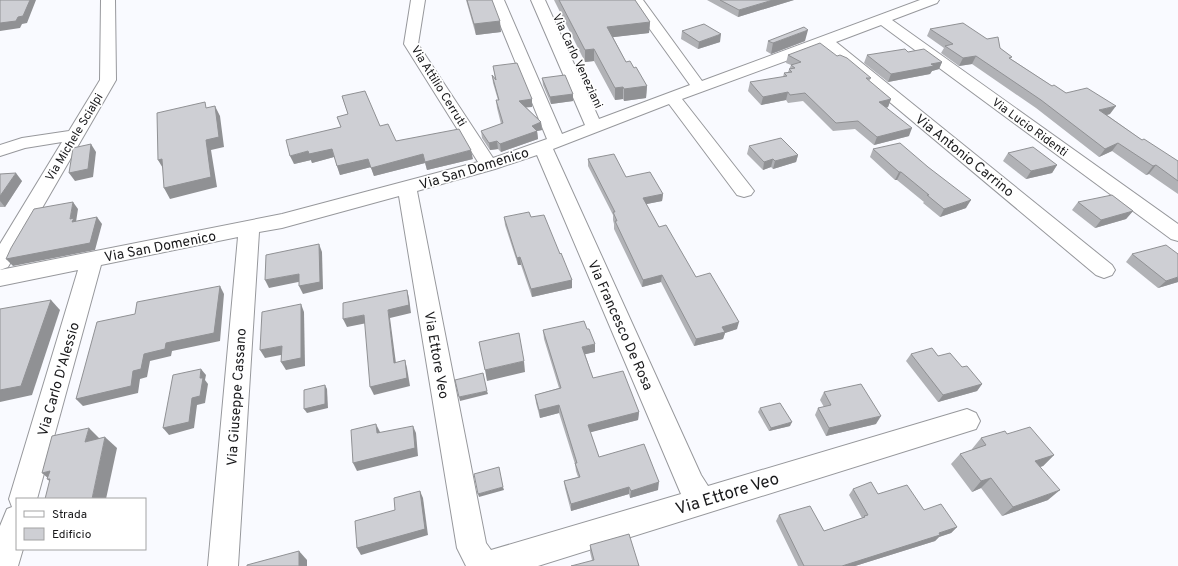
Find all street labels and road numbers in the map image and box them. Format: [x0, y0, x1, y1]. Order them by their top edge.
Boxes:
street label: Via Carlo Veneziani [548, 11, 606, 111]
street label: Via Attilio Cerruti [407, 43, 469, 130]
street label: Via Michele Scialpi [42, 91, 107, 184]
street label: Via Lucio Ridenti [988, 95, 1071, 161]
street label: Via Antonio Carrino [911, 111, 1017, 201]
street label: Via San Domenico [418, 145, 531, 194]
street label: Via San Domenico [103, 228, 218, 267]
street label: Via Francesco De Rosa [583, 258, 656, 393]
street label: Via Ettore Veo [419, 310, 452, 400]
street label: Via Carlo D'Alessio [35, 320, 84, 438]
street label: Via Giuseppe Cassano [224, 327, 251, 467]
street label: Via Ettore Veo [673, 469, 782, 521]

